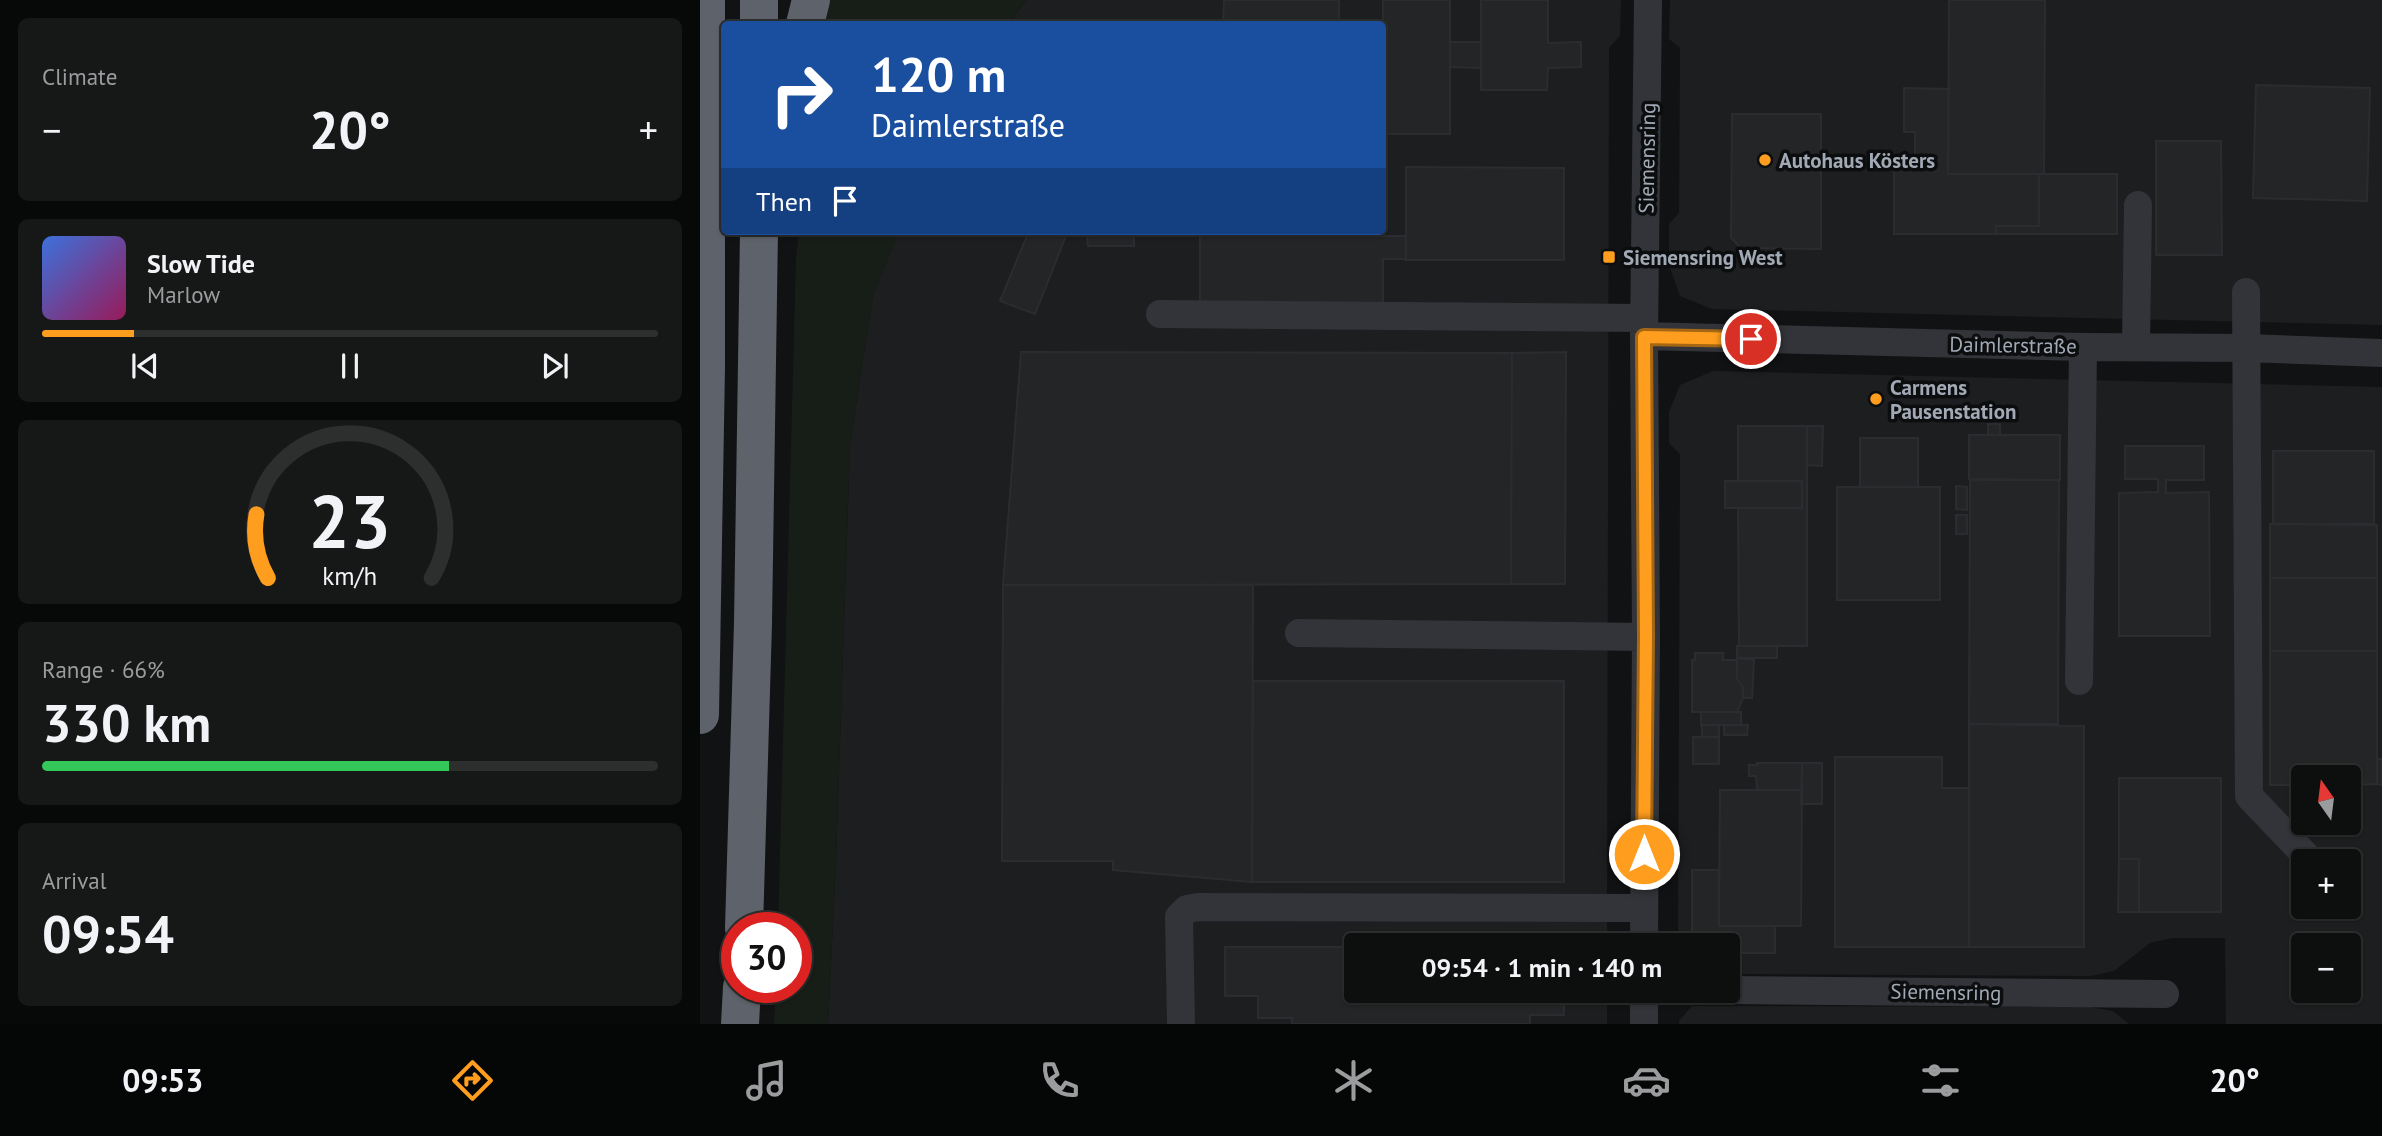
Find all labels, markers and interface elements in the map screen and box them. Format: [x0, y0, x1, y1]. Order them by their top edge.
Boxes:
text: 120 m [871, 42, 1006, 106]
icon: right [756, 49, 847, 140]
text: Climate [42, 62, 117, 91]
text: 20° [309, 96, 391, 163]
street label: Siemensring [1633, 102, 1661, 214]
text: Daimlerstraße [871, 104, 1065, 146]
text: − [42, 105, 61, 154]
text: + [639, 105, 658, 154]
place label: Autohaus Kösters [1779, 147, 1935, 174]
marker: Autohaus Kösters [1757, 152, 1773, 168]
icon: arrive [826, 182, 864, 220]
text: Then [756, 185, 812, 218]
place label: Siemensring West [1623, 244, 1783, 271]
text: Slow Tide [147, 247, 255, 280]
marker: Siemensring West [1601, 249, 1617, 265]
text: Marlow [147, 280, 220, 309]
pin [1721, 309, 1781, 369]
icon: arrive [1732, 320, 1770, 358]
street label: Daimlerstraße [1949, 330, 2077, 360]
icon: previous [126, 347, 164, 385]
icon: pause [331, 347, 369, 385]
icon: next [536, 347, 574, 385]
place label: Carmens Pausenstation [1890, 374, 2016, 425]
marker: Carmens Pausenstation [1868, 391, 1884, 407]
text: 23 [309, 474, 391, 568]
text: km/h [323, 560, 377, 592]
text: Range · 66% [42, 655, 165, 684]
text: 330 km [42, 689, 211, 756]
north arrow [2291, 765, 2361, 835]
map controls [2291, 765, 2361, 1003]
position arrow [1607, 817, 1681, 891]
button: + [2291, 849, 2361, 919]
text: Arrival [42, 866, 106, 895]
text: 09:54 [42, 900, 174, 967]
speed limit sign: 30 [721, 912, 812, 1003]
button: − [2291, 933, 2361, 1003]
text: 09:54 · 1 min · 140 m [1422, 951, 1662, 984]
street label: Siemensring [1890, 978, 2002, 1006]
icon: directions [448, 1056, 497, 1105]
icon: music [742, 1056, 791, 1105]
icon: phone [1035, 1056, 1084, 1105]
icon: climate [1329, 1056, 1378, 1105]
icon: car [1622, 1056, 1671, 1105]
icon: filters [1916, 1056, 1965, 1105]
text: 09:53 [122, 1059, 203, 1101]
text: 20° [2209, 1059, 2260, 1101]

